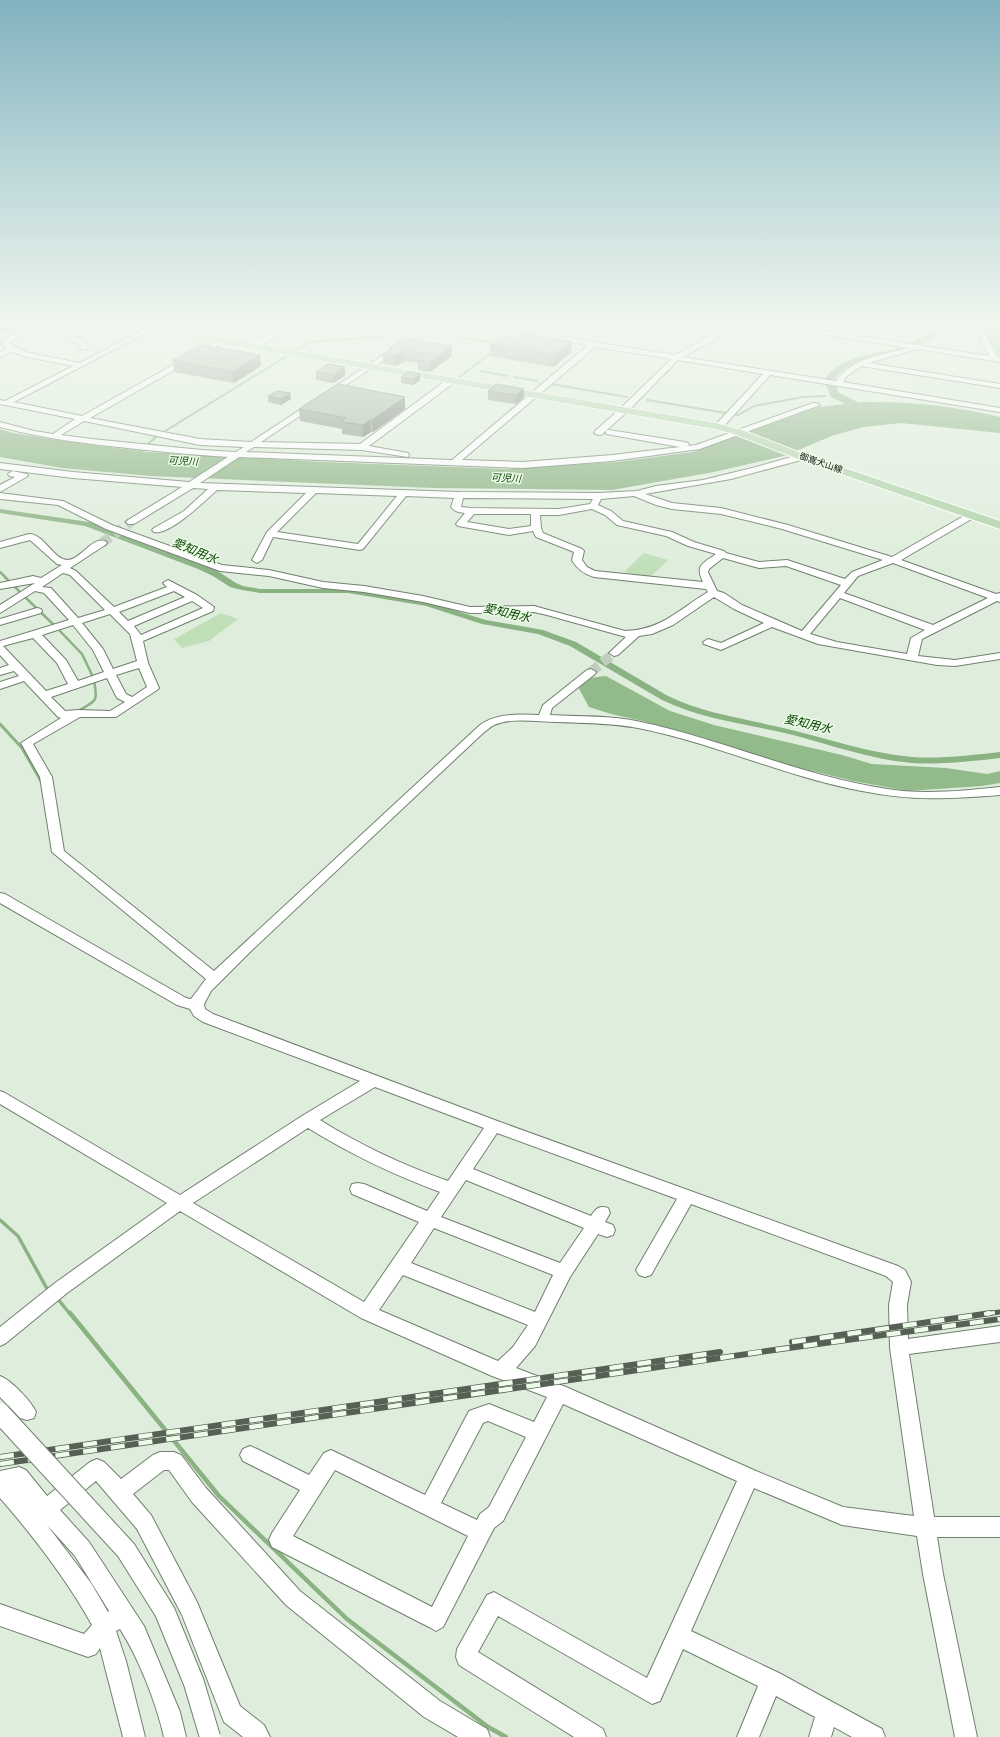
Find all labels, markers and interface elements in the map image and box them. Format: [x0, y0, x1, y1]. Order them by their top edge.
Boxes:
street label: 御嵩犬山線 [798, 451, 845, 475]
water label: 可児川 [168, 455, 199, 467]
water label: 可児川 [491, 472, 522, 484]
water label: 愛知用水 [170, 535, 222, 568]
water label: 愛知用水 [482, 601, 534, 626]
water label: 愛知用水 [783, 712, 835, 737]

